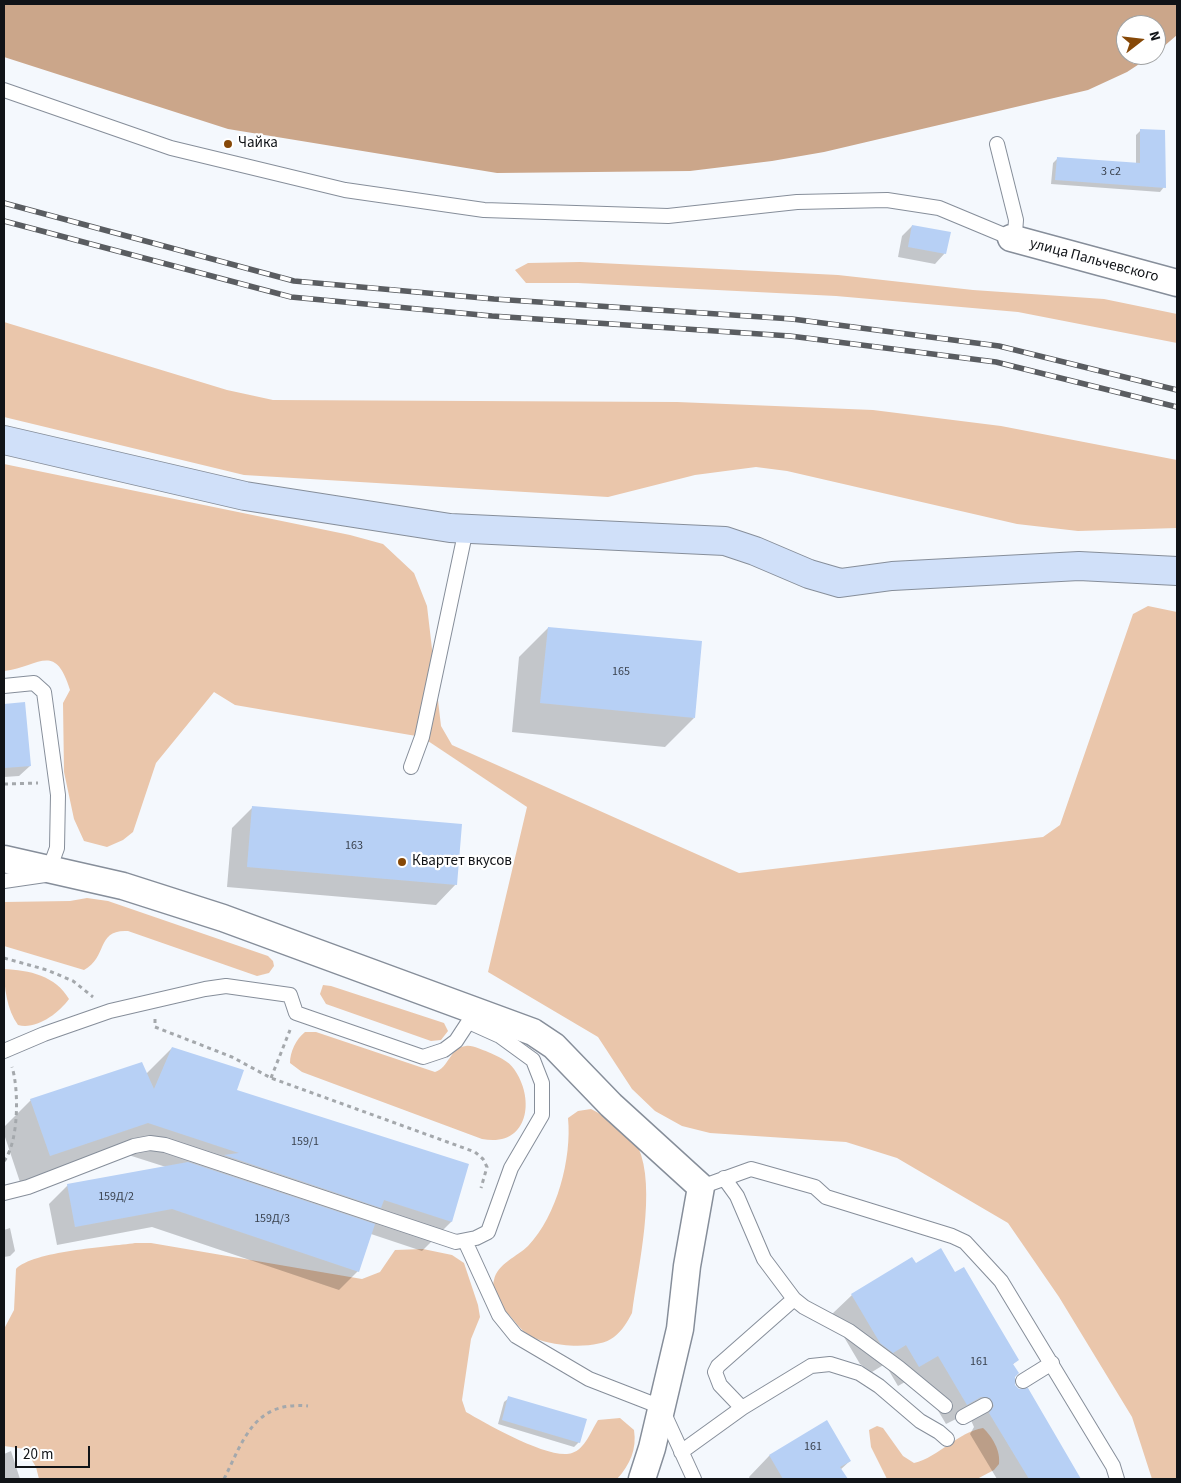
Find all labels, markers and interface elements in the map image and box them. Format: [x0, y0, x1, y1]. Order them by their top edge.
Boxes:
north arrow [1116, 15, 1166, 65]
text: N [1144, 29, 1165, 43]
place label: Чайка [238, 135, 278, 153]
marker: Чайка [222, 138, 234, 150]
house number: 3 с2 [1101, 165, 1121, 179]
street label: улица Пальчевского [1027, 235, 1161, 287]
house number: 165 [612, 665, 630, 679]
house number: 163 [345, 839, 363, 853]
place label: Квартет вкусов [412, 853, 512, 871]
marker: Квартет вкусов [396, 856, 408, 868]
house number: 159/1 [291, 1135, 319, 1149]
house number: 159Д/2 [98, 1190, 134, 1204]
house number: 159Д/3 [254, 1212, 290, 1226]
house number: 161 [970, 1355, 988, 1369]
scale bar [18, 1436, 92, 1468]
house number: 161 [804, 1440, 822, 1454]
text: 20 m [23, 1444, 53, 1465]

